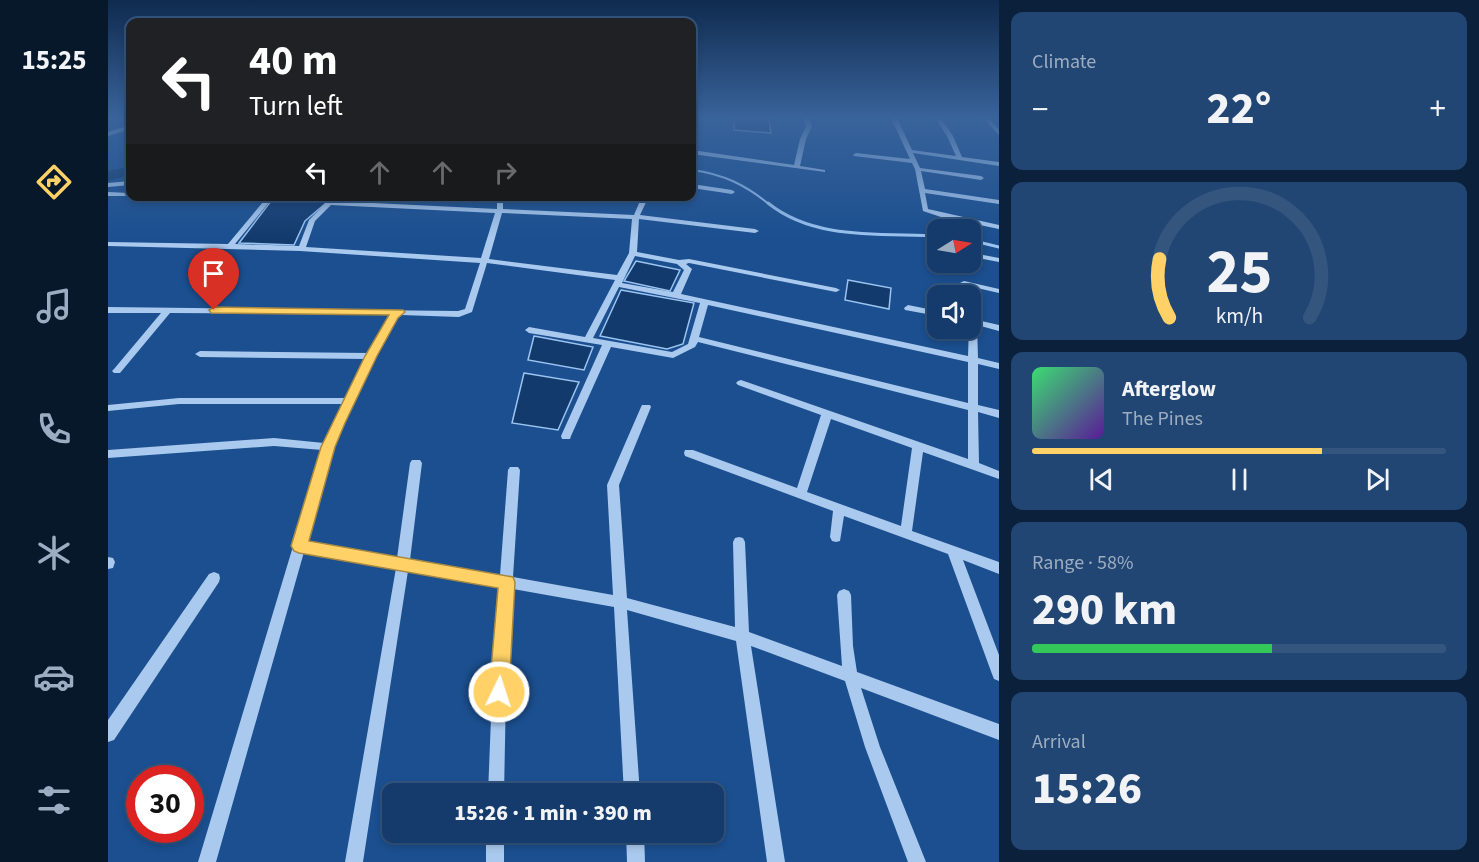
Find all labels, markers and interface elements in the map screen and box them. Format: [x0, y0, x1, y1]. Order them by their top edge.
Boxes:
text: 40 m [249, 31, 338, 91]
text: 15:25 [21, 41, 87, 80]
icon: left [150, 42, 228, 120]
text: Climate [1032, 48, 1096, 76]
text: 22° [1207, 77, 1271, 141]
text: − [1032, 86, 1048, 133]
text: + [1430, 86, 1446, 133]
text: Turn left [249, 87, 343, 126]
icon: left [300, 156, 333, 189]
icon: ahead [363, 156, 396, 189]
icon: ahead [426, 156, 459, 189]
icon: right [489, 156, 522, 189]
icon: directions [33, 161, 75, 203]
north arrow [927, 219, 981, 273]
map controls [927, 219, 981, 339]
text: 25 [1206, 228, 1272, 317]
pin [188, 248, 239, 310]
icon: arrive [197, 257, 230, 290]
icon: music [33, 285, 75, 327]
button: sound [927, 285, 981, 339]
text: km/h [1215, 301, 1263, 332]
text: Afterglow [1122, 373, 1216, 405]
text: The Pines [1122, 405, 1203, 433]
icon: phone [33, 408, 75, 450]
icon: previous [1085, 463, 1118, 496]
icon: pause [1223, 463, 1256, 496]
icon: next [1361, 463, 1394, 496]
icon: climate [33, 532, 75, 574]
text: Range · 58% [1032, 549, 1133, 577]
text: 290 km [1032, 578, 1177, 642]
icon: car [33, 656, 75, 698]
position arrow [467, 660, 531, 724]
text: Arrival [1032, 728, 1086, 756]
text: 15:26 [1032, 757, 1142, 821]
speed limit sign: 30 [126, 765, 204, 843]
icon: filters [33, 779, 75, 821]
text: 15:26 · 1 min · 390 m [454, 797, 652, 829]

